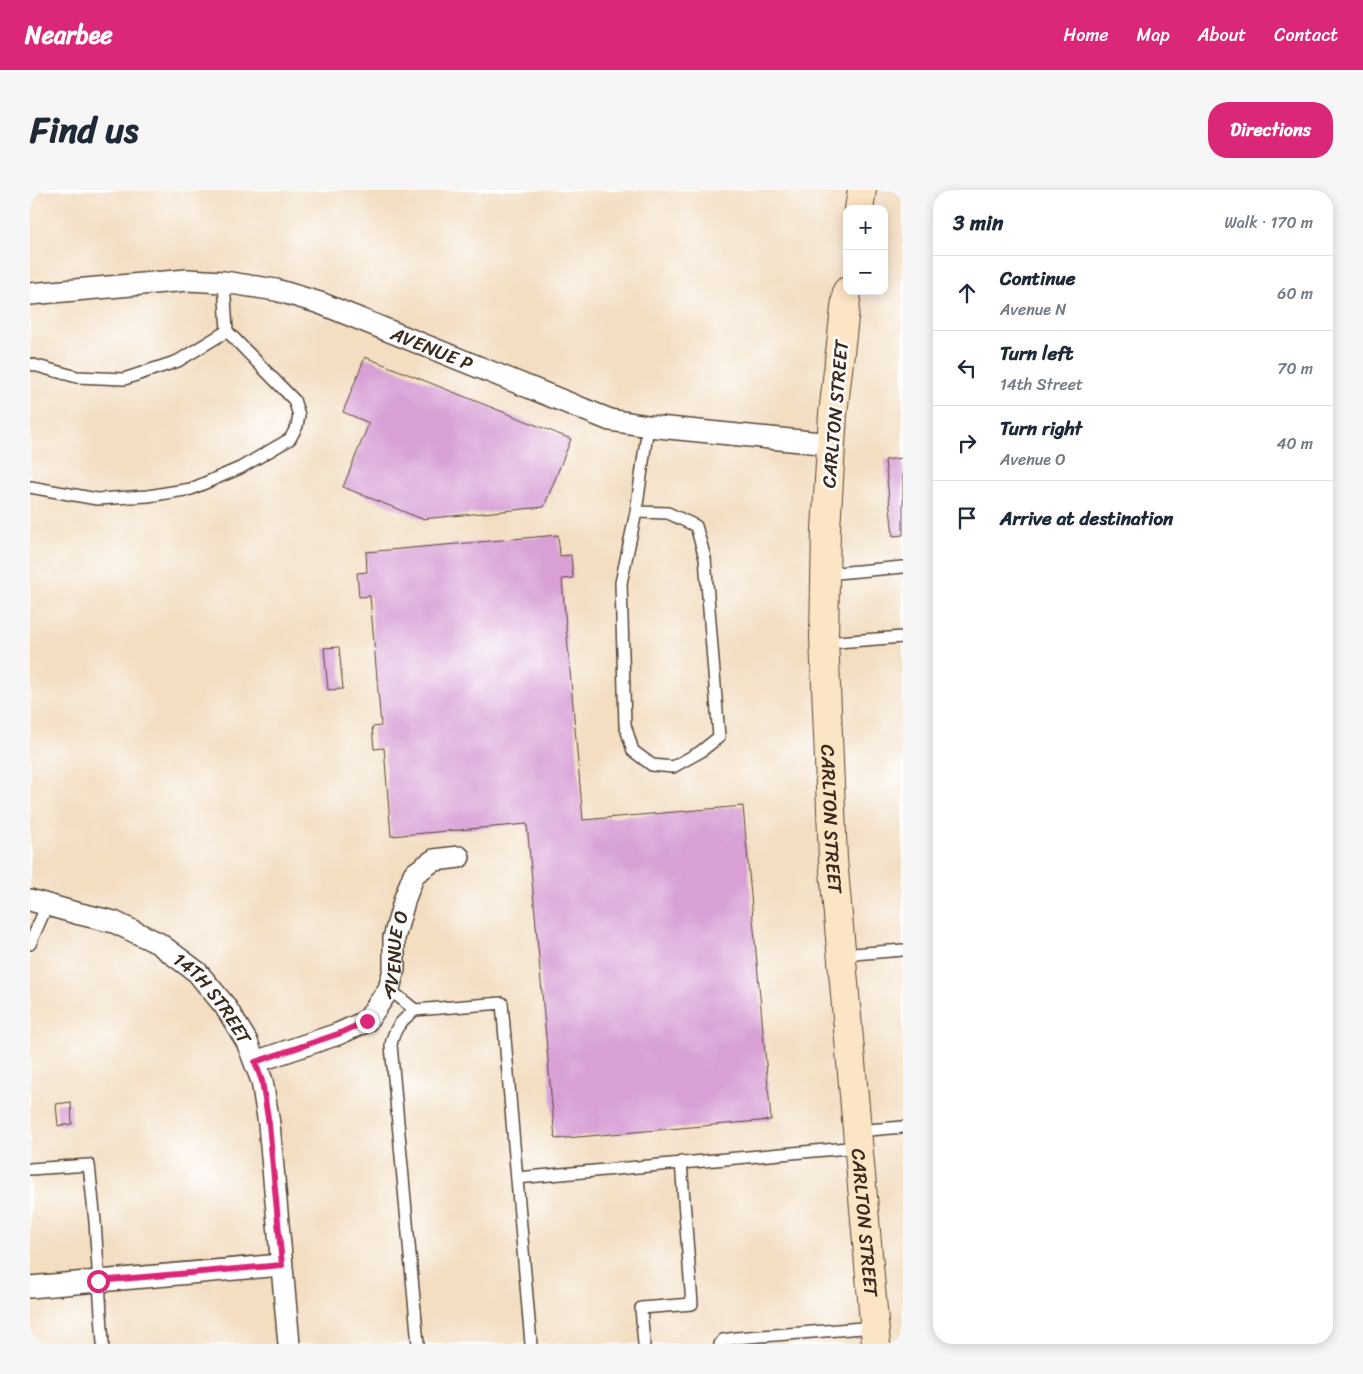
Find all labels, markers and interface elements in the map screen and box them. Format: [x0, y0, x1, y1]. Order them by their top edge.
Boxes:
text: Nearbee [25, 14, 113, 56]
text: Home [1064, 19, 1109, 51]
text: Map [1137, 19, 1170, 51]
text: About [1198, 19, 1246, 51]
text: Contact [1274, 19, 1338, 51]
text: Find us [30, 99, 138, 161]
button: Directions [1208, 102, 1333, 158]
text: 3 min [953, 204, 1003, 242]
map controls [843, 205, 888, 295]
button: + [843, 205, 888, 250]
text: Walk · 170 m [1224, 208, 1313, 237]
button: − [843, 250, 888, 295]
text: Continue [1000, 262, 1076, 295]
icon: ahead [953, 279, 981, 307]
text: 60 m [1277, 279, 1313, 308]
text: Avenue N [1000, 295, 1066, 324]
street label: AVENUE P [385, 316, 478, 380]
street label: CARLTON STREET [812, 337, 858, 489]
text: Turn left [1000, 337, 1073, 370]
icon: left [953, 354, 981, 382]
text: 70 m [1277, 354, 1313, 383]
text: 14th Street [1000, 370, 1083, 399]
text: Turn right [1000, 412, 1082, 445]
icon: right [953, 429, 981, 457]
text: 40 m [1276, 429, 1313, 458]
text: Avenue O [1000, 445, 1066, 474]
text: Arrive at destination [1000, 502, 1173, 535]
icon: arrive [953, 504, 981, 532]
street label: CARLTON STREET [812, 744, 853, 896]
street label: AVENUE O [370, 907, 417, 1006]
street label: 14TH STREET [166, 943, 262, 1051]
route end [356, 1010, 379, 1033]
street label: CARLTON STREET [842, 1147, 888, 1299]
route start [87, 1270, 110, 1293]

